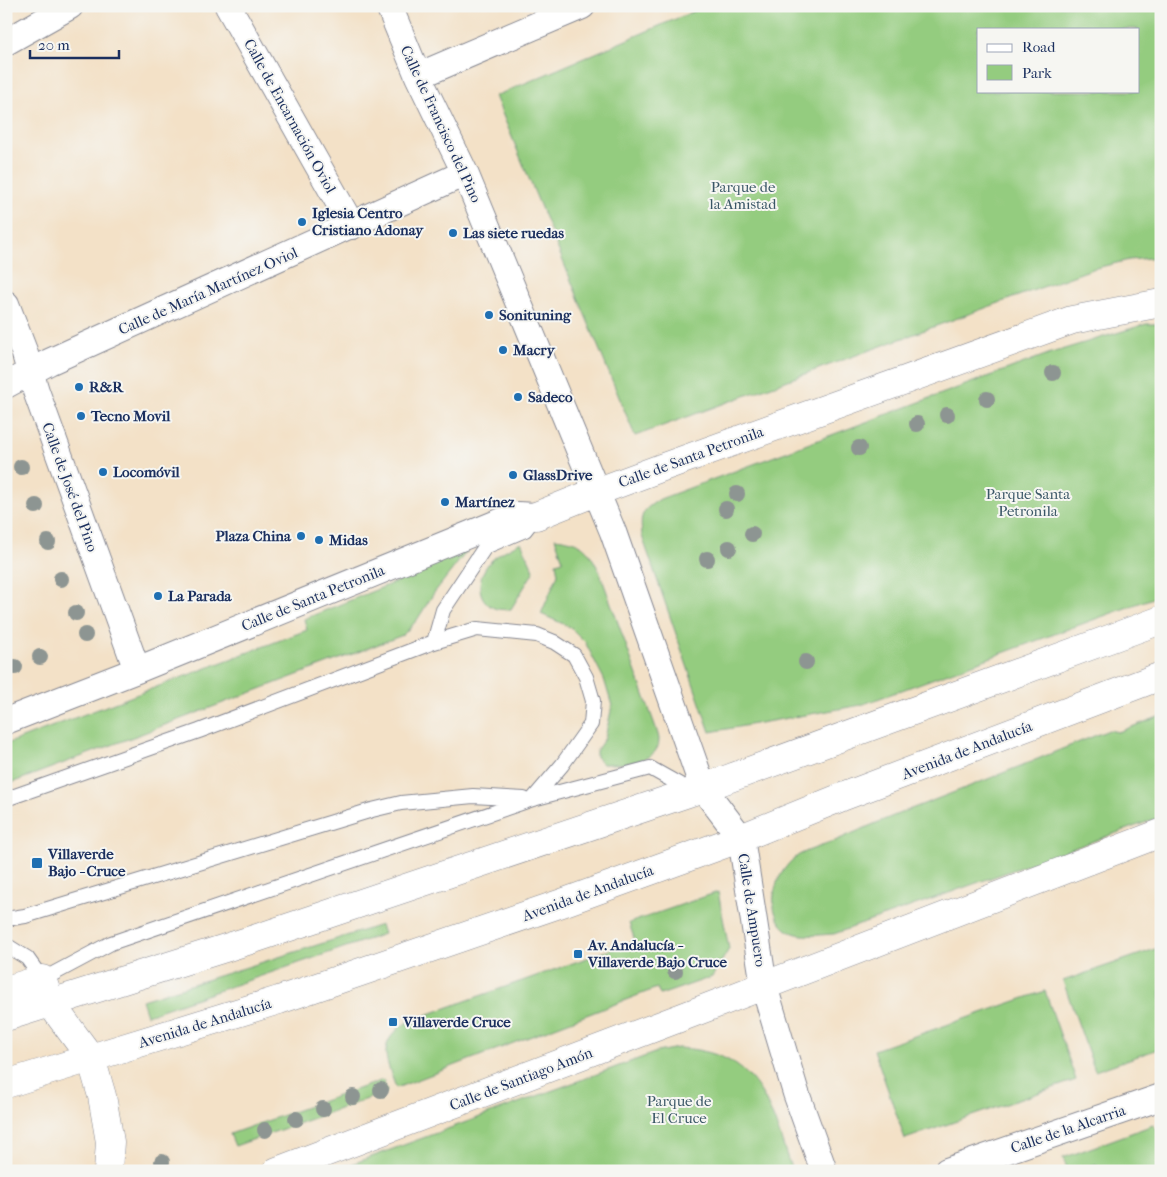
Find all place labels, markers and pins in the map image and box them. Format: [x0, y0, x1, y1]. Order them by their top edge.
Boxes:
place label: Iglesia Centro Cristiano Adonay [312, 204, 424, 239]
marker: Iglesia Centro Cristiano Adonay [296, 216, 308, 228]
place label: Las siete ruedas [463, 224, 564, 242]
marker: Las siete ruedas [447, 227, 459, 239]
place label: Sonituning [499, 306, 572, 324]
marker: Sonituning [483, 309, 495, 321]
place label: Macry [512, 341, 556, 359]
marker: Macry [497, 344, 509, 356]
place label: R&R [89, 378, 124, 396]
marker: R&R [73, 381, 85, 393]
place label: Sadeco [528, 388, 573, 406]
marker: Sadeco [512, 391, 524, 403]
place label: Tecno Movil [90, 407, 171, 425]
marker: Tecno Movil [75, 410, 87, 422]
place label: Locomóvil [113, 463, 181, 481]
marker: Locomóvil [97, 466, 109, 478]
place label: GlassDrive [523, 466, 593, 484]
marker: GlassDrive [507, 469, 519, 481]
place label: Martínez [454, 493, 515, 511]
marker: Martínez [439, 496, 451, 508]
place label: Plaza China [215, 527, 292, 545]
marker: Plaza China [295, 530, 307, 542]
place label: Midas [328, 531, 368, 549]
marker: Midas [313, 534, 325, 546]
place label: La Parada [168, 587, 233, 605]
marker: La Parada [152, 590, 164, 602]
place label: Villaverde Bajo - Cruce [47, 845, 126, 880]
marker: Villaverde Bajo - Cruce [30, 856, 44, 870]
place label: Av. Andalucía - Villaverde Bajo Cruce [587, 936, 728, 971]
marker: Av. Andalucía - Villaverde Bajo Cruce [572, 948, 584, 960]
place label: Villaverde Cruce [402, 1013, 511, 1031]
marker: Villaverde Cruce [387, 1016, 399, 1028]

